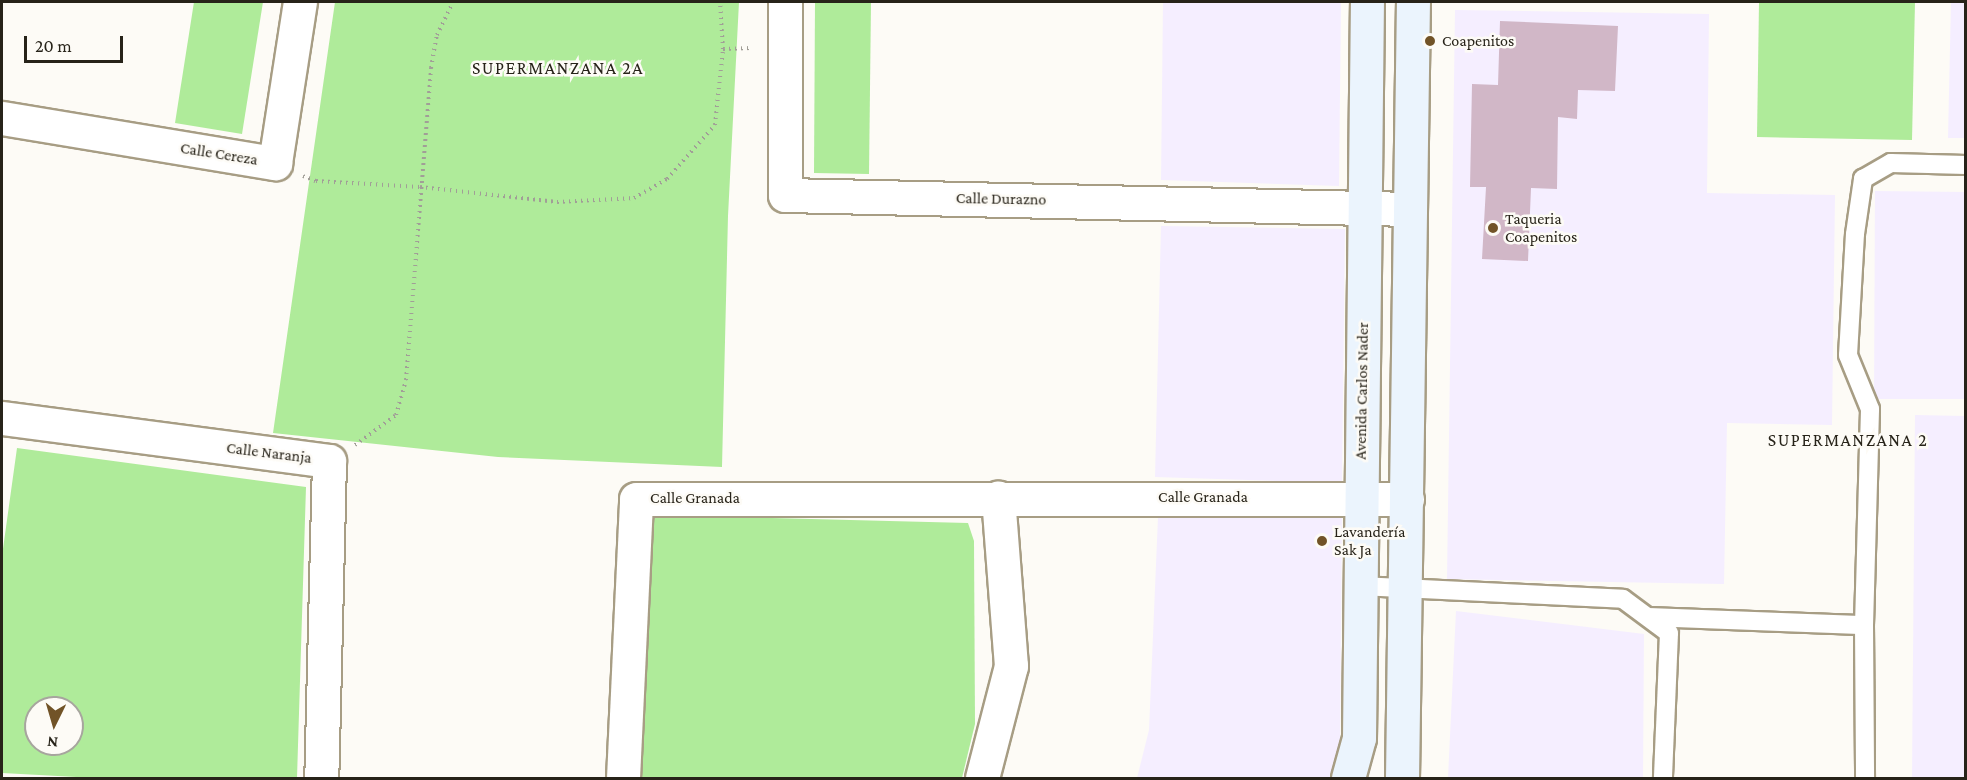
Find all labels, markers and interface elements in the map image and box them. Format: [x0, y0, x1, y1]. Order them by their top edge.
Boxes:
scale bar [27, 24, 126, 62]
place label: Coapenitos [1442, 31, 1514, 51]
marker: Coapenitos [1423, 34, 1437, 48]
text: 20 m [35, 36, 72, 56]
district label: SUPERMANZANA 2A [472, 57, 644, 79]
street label: Calle Cereza [179, 138, 259, 170]
street label: Calle Durazno [956, 189, 1046, 209]
place label: Taqueria Coapenitos [1505, 209, 1577, 247]
marker: Taqueria Coapenitos [1486, 221, 1500, 235]
street label: Avenida Carlos Nader [1351, 322, 1373, 460]
district label: SUPERMANZANA 2 [1768, 429, 1928, 451]
street label: Calle Naranja [225, 438, 313, 468]
street label: Calle Granada [1158, 487, 1248, 507]
street label: Calle Granada [650, 488, 740, 508]
place label: Lavandería Sak Ja [1334, 522, 1405, 560]
marker: Lavandería Sak Ja [1315, 534, 1329, 548]
north arrow [24, 696, 84, 756]
text: N [46, 733, 59, 751]

